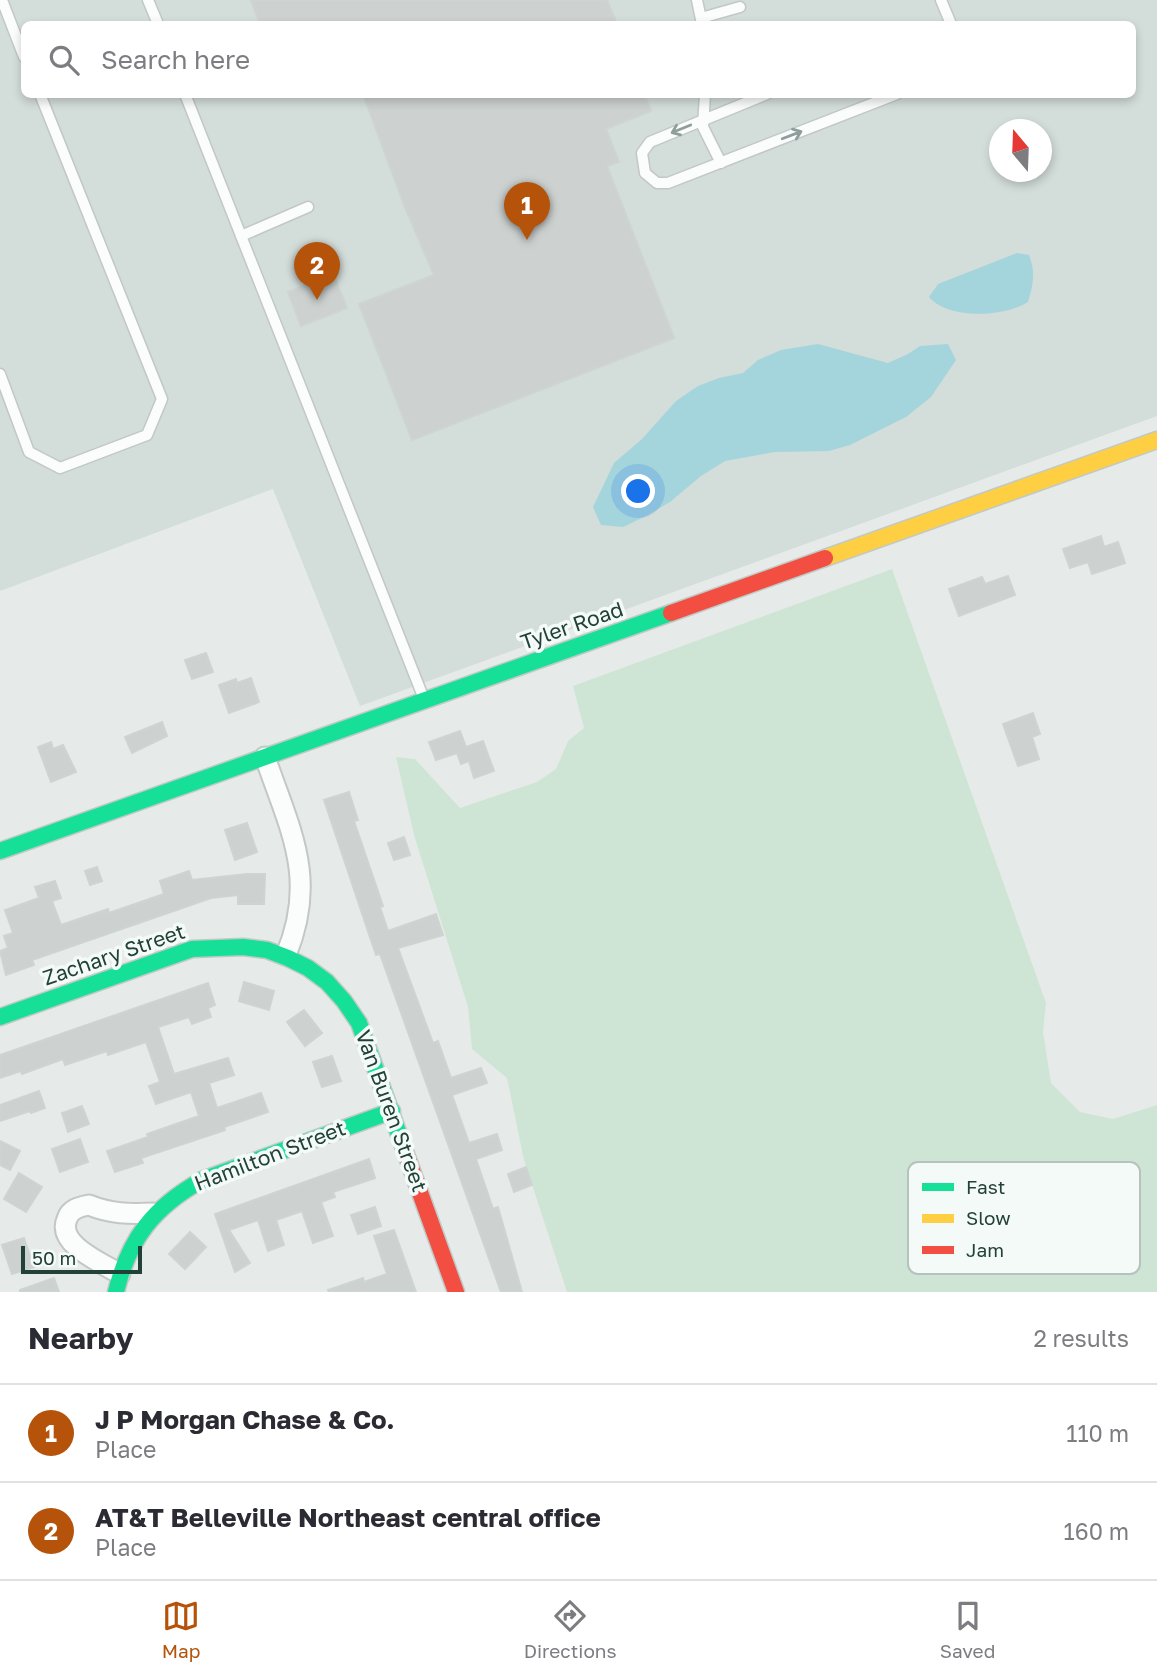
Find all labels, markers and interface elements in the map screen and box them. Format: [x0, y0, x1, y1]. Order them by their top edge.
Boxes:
search box [21, 21, 1136, 98]
icon: search [45, 41, 83, 79]
text: Search here [101, 44, 250, 75]
north arrow [989, 119, 1052, 182]
one-way arrow [670, 123, 692, 136]
one-way arrow [781, 128, 802, 141]
pin: 1 [504, 182, 550, 240]
pin: 2 [294, 242, 340, 300]
your location [621, 474, 655, 508]
street label: Tyler Road [517, 595, 626, 655]
street label: Zachary Street [39, 918, 188, 991]
street label: Van Buren Street [351, 1026, 433, 1195]
street label: Hamilton Street [190, 1114, 349, 1196]
legend [908, 1162, 1140, 1274]
text: Fast [966, 1175, 1005, 1198]
text: Slow [966, 1206, 1011, 1229]
text: Jam [966, 1238, 1004, 1261]
scale bar [21, 1243, 142, 1275]
text: 50 m [32, 1246, 76, 1269]
text: Nearby [28, 1320, 133, 1356]
text: 2 results [1033, 1324, 1129, 1352]
text: J P Morgan Chase & Co. [95, 1404, 395, 1435]
text: 1 [45, 1419, 57, 1447]
text: 110 m [1066, 1419, 1129, 1447]
text: Place [95, 1435, 156, 1463]
text: AT&T Belleville Northeast central office [95, 1502, 601, 1533]
text: 2 [44, 1517, 58, 1545]
text: 160 m [1064, 1517, 1129, 1545]
text: Place [95, 1533, 156, 1561]
tab: Map [162, 1597, 200, 1662]
tab: Directions [524, 1597, 617, 1662]
tab: Saved [940, 1597, 995, 1662]

